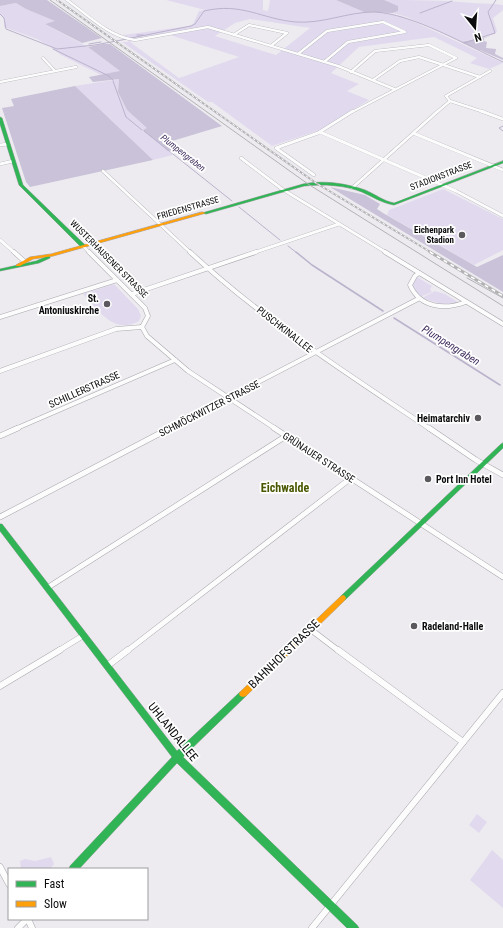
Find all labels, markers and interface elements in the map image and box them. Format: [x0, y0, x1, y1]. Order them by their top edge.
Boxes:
north arrow [455, 8, 495, 48]
text: N [472, 30, 483, 44]
water label: Plumpengraben [159, 132, 207, 174]
street label: STADIONSTRASSE [409, 159, 474, 192]
street label: FRIEDENSTRASSE [156, 194, 221, 222]
street label: WUSTERHAUSENER STRASSE [68, 218, 150, 300]
place label: Eichenpark Stadion [414, 225, 455, 245]
marker: Eichenpark Stadion [457, 230, 467, 240]
place label: St. Antoniuskirche [39, 293, 99, 316]
marker: St. Antoniuskirche [102, 299, 112, 309]
street label: PUSCHKINALLEE [255, 304, 315, 355]
water label: Plumpengraben [419, 322, 482, 368]
street label: SCHILLERSTRASSE [47, 369, 121, 410]
street label: SCHMÖCKWITZER STRASSE [157, 377, 261, 439]
place label: Heimatarchiv [417, 413, 470, 424]
marker: Heimatarchiv [473, 413, 483, 423]
street label: GRÜNAUER STRASSE [281, 429, 357, 485]
marker: Port Inn Hotel [423, 474, 433, 484]
place label: Port Inn Hotel [436, 474, 492, 485]
district label: Eichwalde [261, 481, 309, 495]
street label: BAHNHOFSTRASSE [246, 617, 322, 691]
marker: Radeland-Halle [409, 621, 419, 631]
place label: Radeland-Halle [422, 621, 484, 632]
street label: UHLANDALLEE [145, 700, 201, 764]
legend [8, 868, 148, 920]
text: Fast [44, 877, 65, 891]
text: Slow [44, 897, 67, 911]

